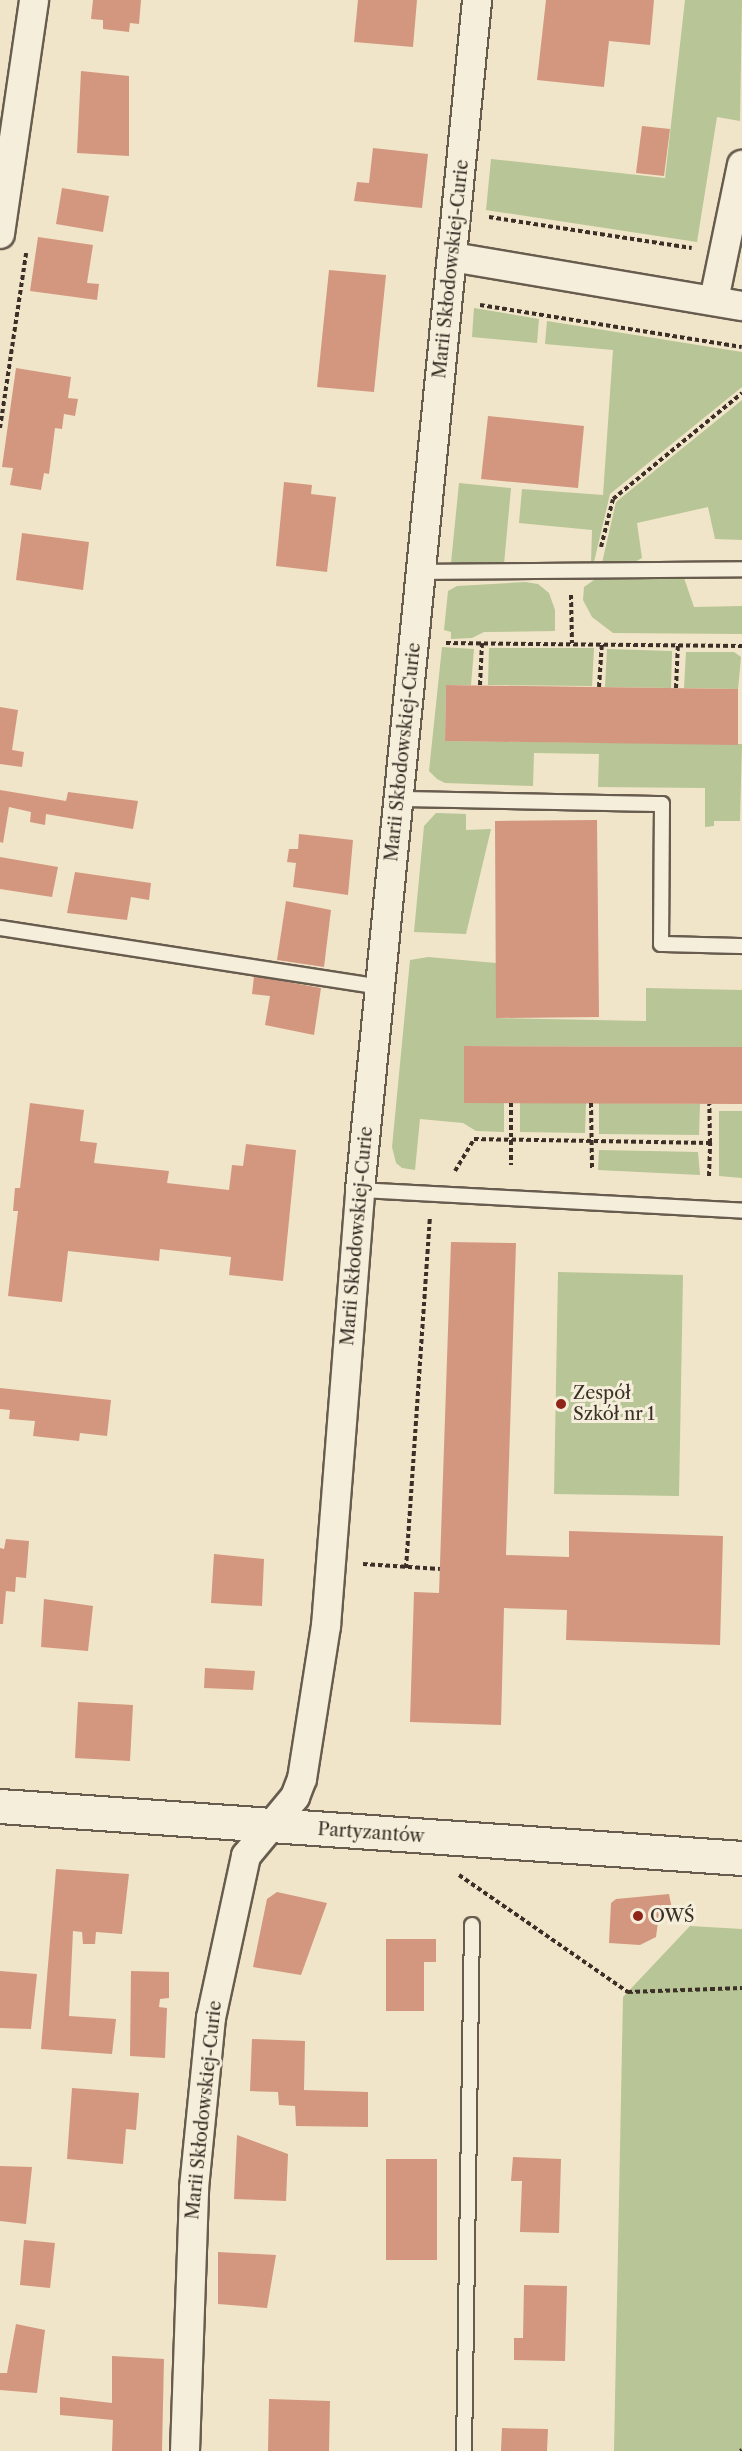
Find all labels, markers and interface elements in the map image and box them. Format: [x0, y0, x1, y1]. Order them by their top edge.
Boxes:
street label: Marii Skłodowskiej-Curie [429, 158, 473, 380]
street label: Marii Skłodowskiej-Curie [381, 641, 425, 863]
street label: Marii Skłodowskiej-Curie [337, 1125, 377, 1347]
place label: Zespół Szkół nr 1 [573, 1383, 655, 1426]
marker: Zespół Szkół nr 1 [554, 1397, 568, 1411]
street label: Partyzantów [317, 1818, 425, 1848]
place label: OWŚ [650, 1905, 695, 1927]
marker: OWŚ [631, 1909, 645, 1923]
street label: Marii Skłodowskiej-Curie [182, 1999, 226, 2221]

